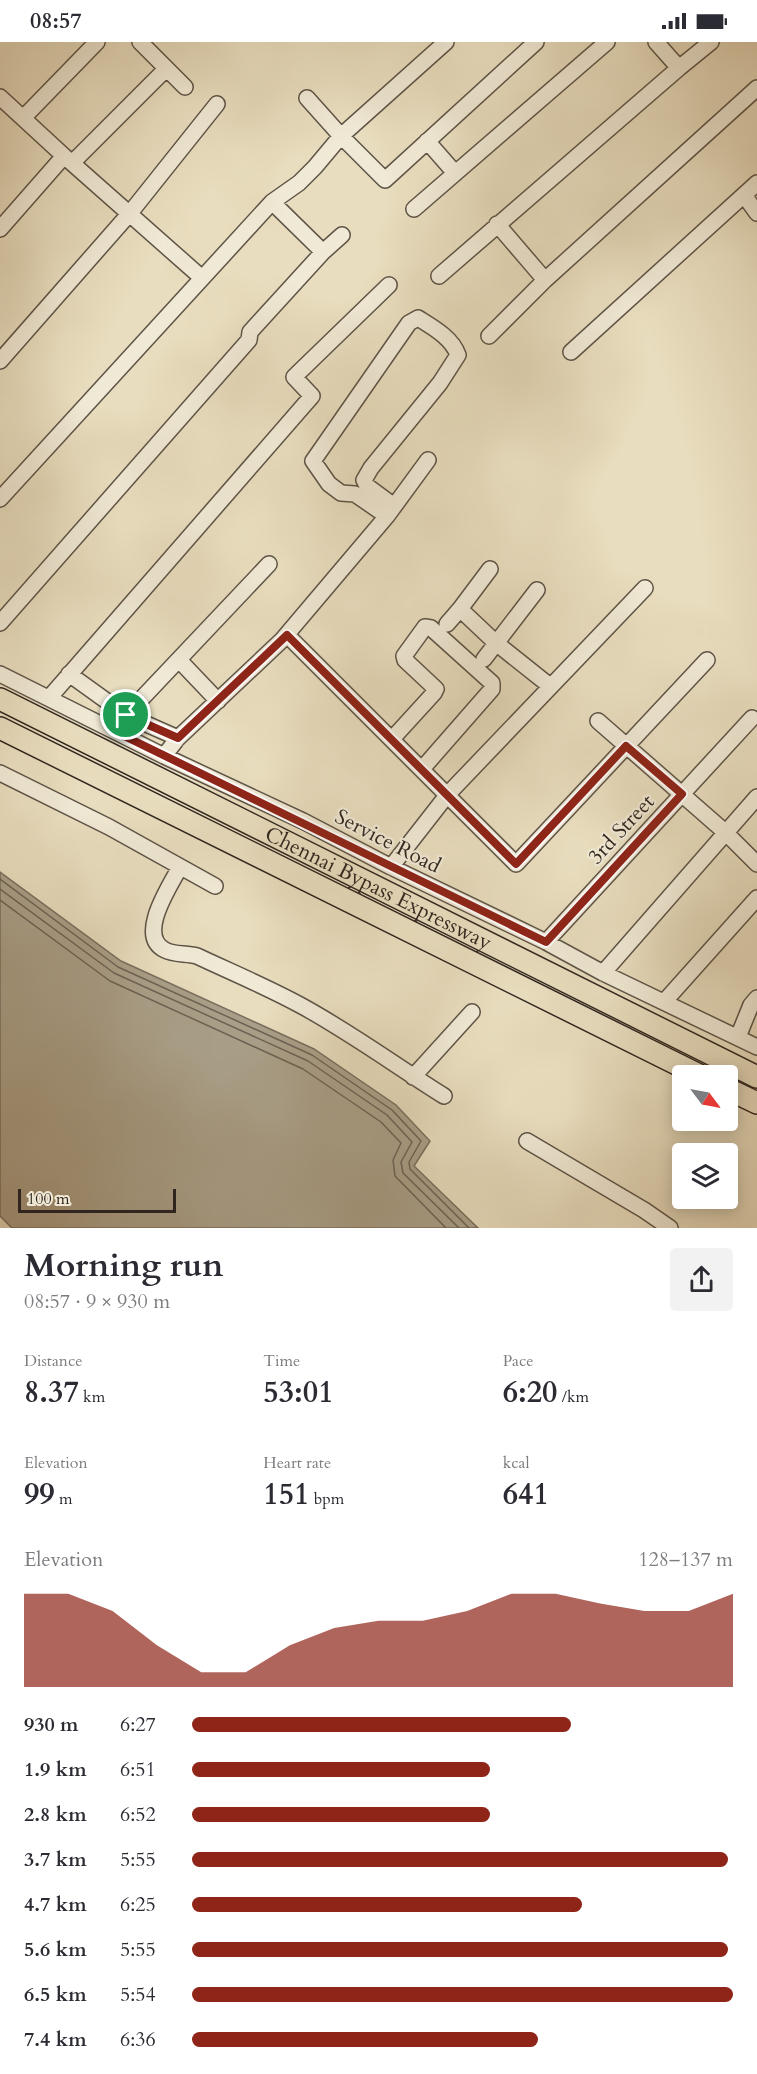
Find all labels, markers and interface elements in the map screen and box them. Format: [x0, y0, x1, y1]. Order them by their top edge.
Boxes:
text: 08:57 [30, 6, 81, 36]
pin [100, 689, 151, 740]
icon: arrive [109, 698, 142, 731]
street label: 3rd Street [582, 788, 661, 871]
street label: Service Road [330, 802, 446, 881]
street label: Chennai Bypass Expressway [260, 820, 496, 957]
north arrow [672, 1065, 738, 1131]
map controls [672, 1065, 738, 1209]
button: layers [672, 1143, 738, 1209]
scale bar [18, 1186, 176, 1214]
text: 100 m [27, 1188, 69, 1210]
text: Morning run [24, 1243, 224, 1288]
button: share [670, 1248, 733, 1311]
text: 08:57 · 9 × 930 m [24, 1288, 170, 1315]
text: Distance [24, 1350, 82, 1372]
text: Time [263, 1350, 300, 1372]
text: Pace [503, 1350, 534, 1372]
text: 8.37 [24, 1372, 79, 1413]
text: 53:01 [263, 1372, 334, 1413]
text: 6:20 [503, 1372, 557, 1413]
text: km [79, 1386, 105, 1408]
text: /km [557, 1386, 589, 1408]
text: Elevation [24, 1452, 88, 1474]
text: Heart rate [263, 1452, 331, 1474]
text: kcal [503, 1452, 530, 1474]
text: 99 [24, 1474, 55, 1515]
text: 151 [263, 1474, 309, 1515]
text: 641 [503, 1474, 549, 1515]
text: m [55, 1488, 73, 1510]
text: bpm [309, 1488, 344, 1510]
text: Elevation [24, 1546, 103, 1573]
text: 128–137 m [638, 1546, 733, 1573]
text: 930 m [24, 1711, 79, 1738]
text: 6:27 [120, 1711, 156, 1738]
text: 1.9 km [24, 1756, 87, 1783]
text: 6:51 [120, 1756, 156, 1783]
text: 2.8 km [24, 1801, 87, 1828]
text: 6:52 [120, 1801, 156, 1828]
text: 3.7 km [24, 1846, 87, 1873]
text: 5:55 [120, 1846, 156, 1873]
text: 4.7 km [24, 1891, 87, 1918]
text: 6:25 [120, 1891, 156, 1918]
text: 5.6 km [24, 1936, 87, 1963]
text: 5:55 [120, 1936, 156, 1963]
text: 6.5 km [24, 1981, 87, 2008]
text: 5:54 [120, 1981, 156, 2008]
text: 7.4 km [24, 2026, 87, 2053]
text: 6:36 [120, 2026, 156, 2053]

